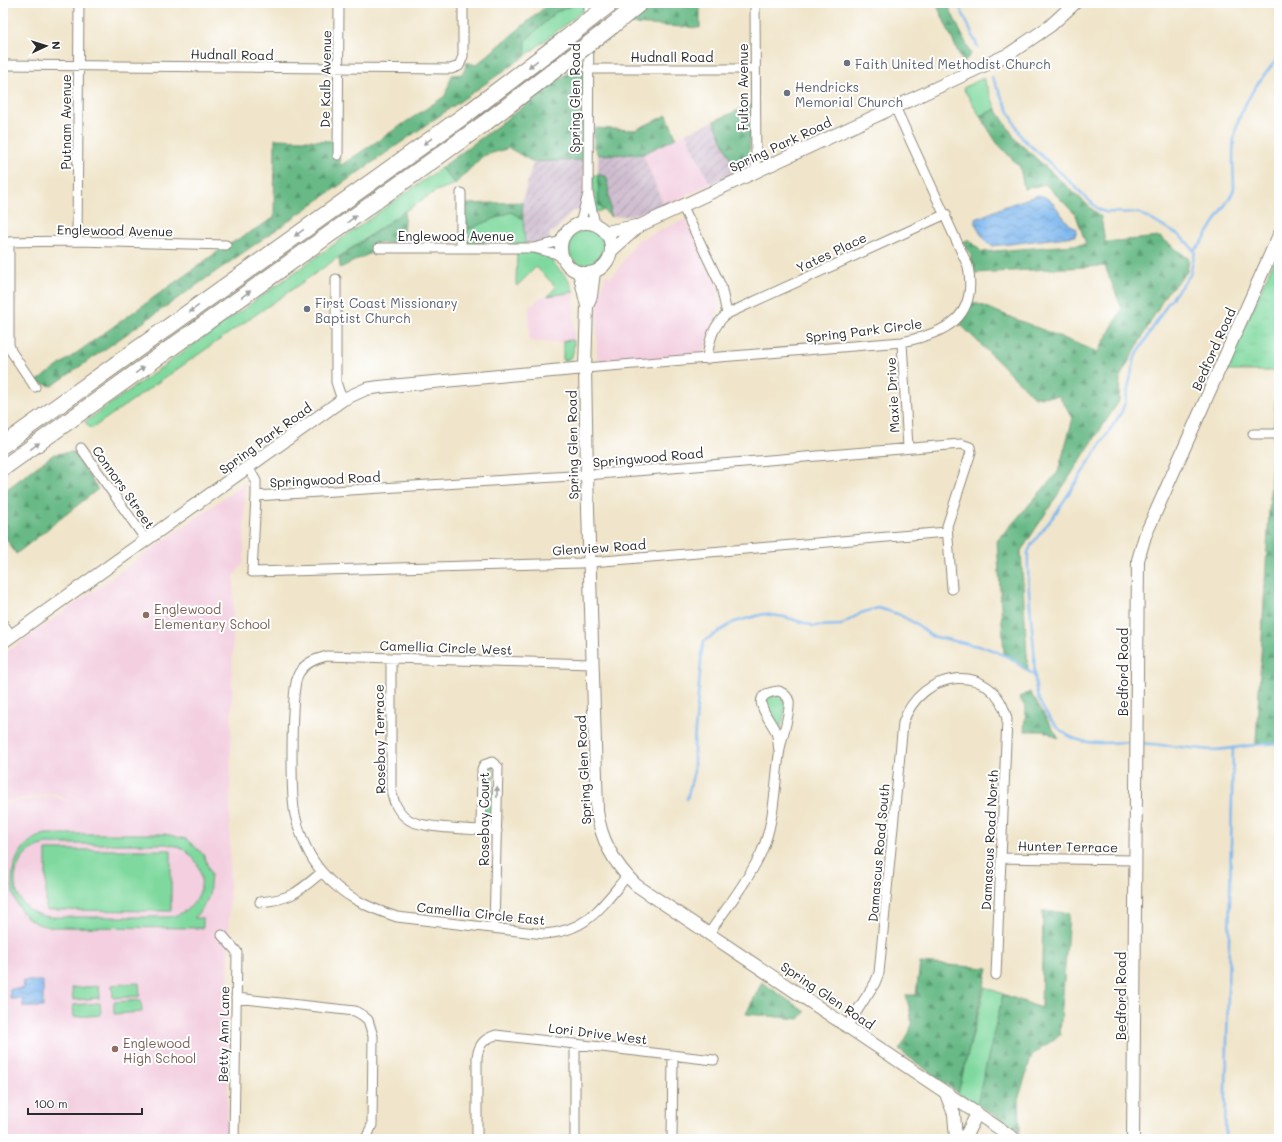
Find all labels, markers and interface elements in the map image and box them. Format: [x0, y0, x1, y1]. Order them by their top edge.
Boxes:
north arrow [26, 26, 66, 66]
street label: De Kalb Avenue [316, 30, 334, 128]
text: N [49, 41, 64, 50]
street label: Spring Glen Road [566, 43, 583, 153]
street label: Fulton Avenue [734, 43, 751, 131]
street label: Hudnall Road [190, 45, 274, 63]
street label: Hudnall Road [631, 48, 714, 65]
place label: Faith United Methodist Church [855, 55, 1050, 72]
marker: Faith United Methodist Church [842, 58, 852, 68]
one-way arrow [527, 60, 538, 68]
street label: Putnam Avenue [57, 74, 74, 170]
place label: Hendricks Memorial Church [795, 78, 903, 110]
marker: Hendricks Memorial Church [782, 88, 792, 98]
street label: Spring Park Road [726, 113, 834, 175]
one-way arrow [423, 137, 433, 145]
one-way arrow [347, 215, 357, 223]
street label: Englewood Avenue [57, 220, 173, 240]
street label: Englewood Avenue [398, 227, 514, 244]
street label: Yates Place [793, 228, 869, 276]
one-way arrow [294, 229, 305, 237]
one-way arrow [241, 291, 251, 299]
place label: First Coast Missionary Baptist Church [315, 294, 458, 326]
marker: First Coast Missionary Baptist Church [302, 304, 312, 314]
one-way arrow [188, 305, 199, 313]
street label: Bedford Road [1187, 305, 1239, 393]
street label: Spring Park Circle [805, 314, 923, 346]
street label: Maxie Drive [882, 357, 902, 433]
one-way arrow [135, 366, 146, 374]
street label: Spring Glen Road [563, 390, 581, 500]
street label: Spring Park Road [215, 399, 315, 477]
one-way arrow [29, 442, 40, 450]
street label: Connors Street [89, 442, 159, 532]
street label: Springwood Road [592, 444, 704, 470]
street label: Springwood Road [269, 468, 381, 490]
street label: Glenview Road [552, 535, 646, 559]
place label: Englewood Elementary School [154, 600, 271, 632]
marker: Englewood Elementary School [141, 610, 151, 620]
street label: Bedford Road [1114, 628, 1131, 716]
street label: Camellia Circle West [379, 636, 513, 658]
street label: Rosebay Terrace [370, 684, 388, 794]
street label: Spring Glen Road [572, 715, 594, 825]
street label: Damascus Road North [977, 769, 1001, 911]
street label: Rosebay Court [475, 772, 492, 866]
street label: Damascus Road South [863, 783, 893, 923]
one-way arrow [494, 785, 500, 798]
street label: Hunter Terrace [1018, 837, 1118, 855]
street label: Camellia Circle East [416, 898, 546, 928]
street label: Bedford Road [1112, 952, 1129, 1040]
street label: Spring Glen Road [778, 957, 878, 1033]
street label: Betty Ann Lane [214, 986, 232, 1082]
street label: Lori Drive West [548, 1019, 649, 1048]
place label: Englewood High School [123, 1034, 196, 1066]
marker: Englewood High School [110, 1044, 120, 1054]
scale bar [28, 1090, 142, 1116]
text: 100 m [34, 1095, 68, 1111]

